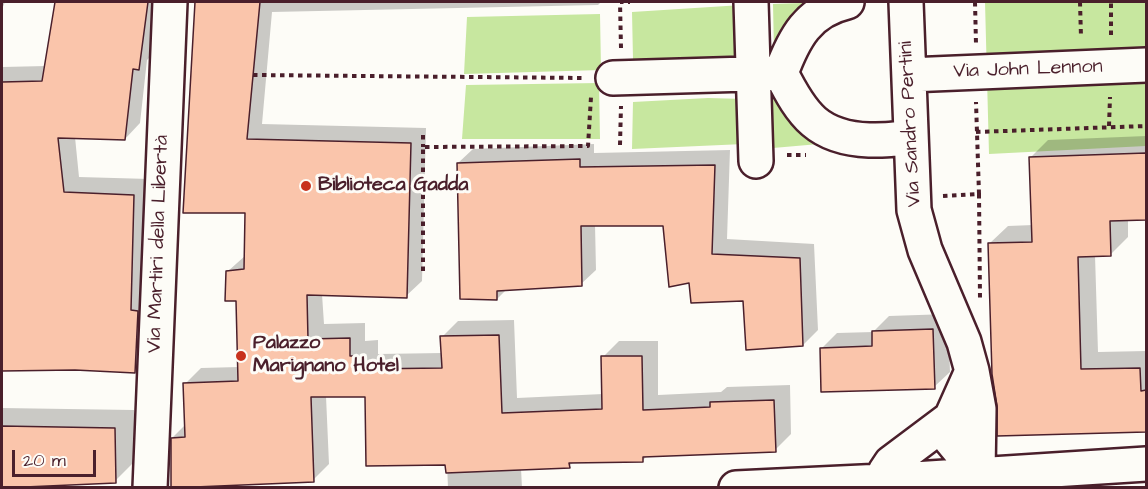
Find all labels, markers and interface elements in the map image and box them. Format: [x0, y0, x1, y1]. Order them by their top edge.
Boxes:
street label: Via Sandro Pertini [895, 40, 927, 208]
street label: Via John Lennon [953, 55, 1103, 85]
street label: Via Martiri della Libertà [143, 134, 175, 354]
place label: Biblioteca Gadda [318, 174, 468, 198]
marker: Biblioteca Gadda [299, 179, 313, 193]
place label: Palazzo Marignano Hotel [253, 332, 399, 379]
marker: Palazzo Marignano Hotel [234, 349, 248, 363]
scale bar [15, 438, 99, 476]
text: 20 m [23, 448, 66, 473]

